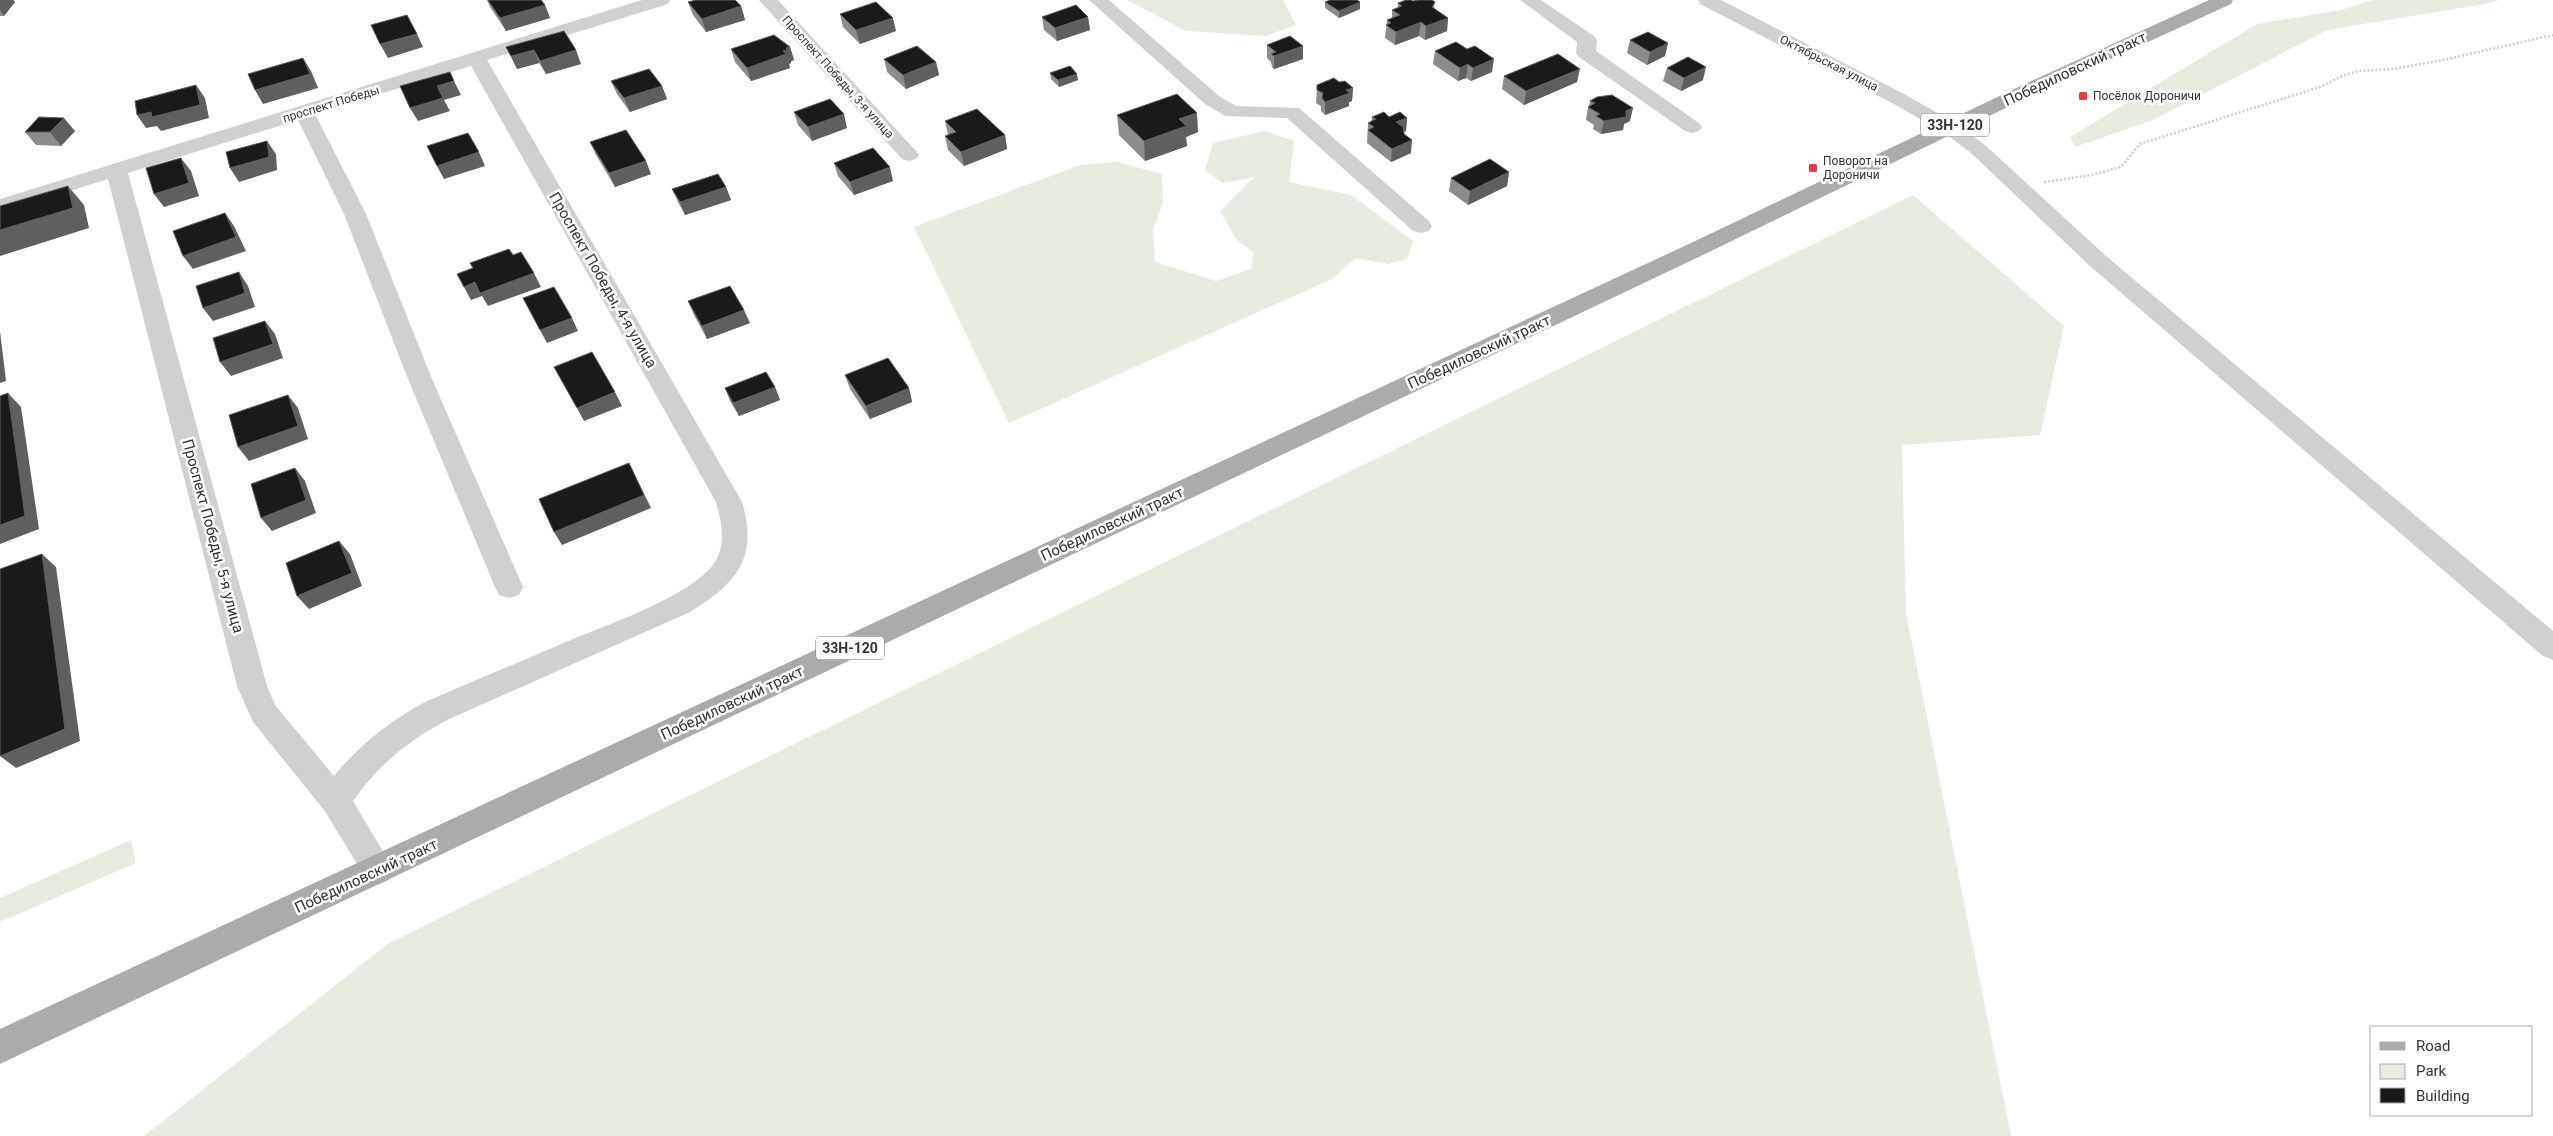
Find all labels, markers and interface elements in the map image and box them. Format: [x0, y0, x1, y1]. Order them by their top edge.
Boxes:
street label: Проспект Победы, 3-я улица [779, 13, 897, 141]
street label: Победиловский тракт [2001, 28, 2149, 110]
street label: Октябрьская улица [1777, 32, 1881, 94]
street label: проспект Победы [281, 83, 381, 125]
place label: Посёлок Дороничи [2093, 89, 2201, 103]
marker: Посёлок Дороничи [2077, 90, 2089, 102]
road number: 33Н-120 [1921, 114, 1989, 136]
place label: Поворот на Дороничи [1823, 154, 1888, 182]
marker: Поворот на Дороничи [1807, 162, 1819, 174]
street label: Проспект Победы, 4-я улица [545, 189, 661, 371]
street label: Победиловский тракт [1405, 311, 1553, 393]
street label: Проспект Победы, 5-я улица [178, 437, 248, 635]
street label: Победиловский тракт [1038, 483, 1186, 565]
road number: 33Н-120 [816, 636, 884, 660]
street label: Победиловский тракт [658, 662, 806, 744]
street label: Победиловский тракт [292, 835, 440, 917]
legend [2370, 1026, 2533, 1116]
text: Road [2416, 1037, 2450, 1055]
text: Park [2416, 1062, 2447, 1080]
text: Building [2416, 1087, 2470, 1105]

